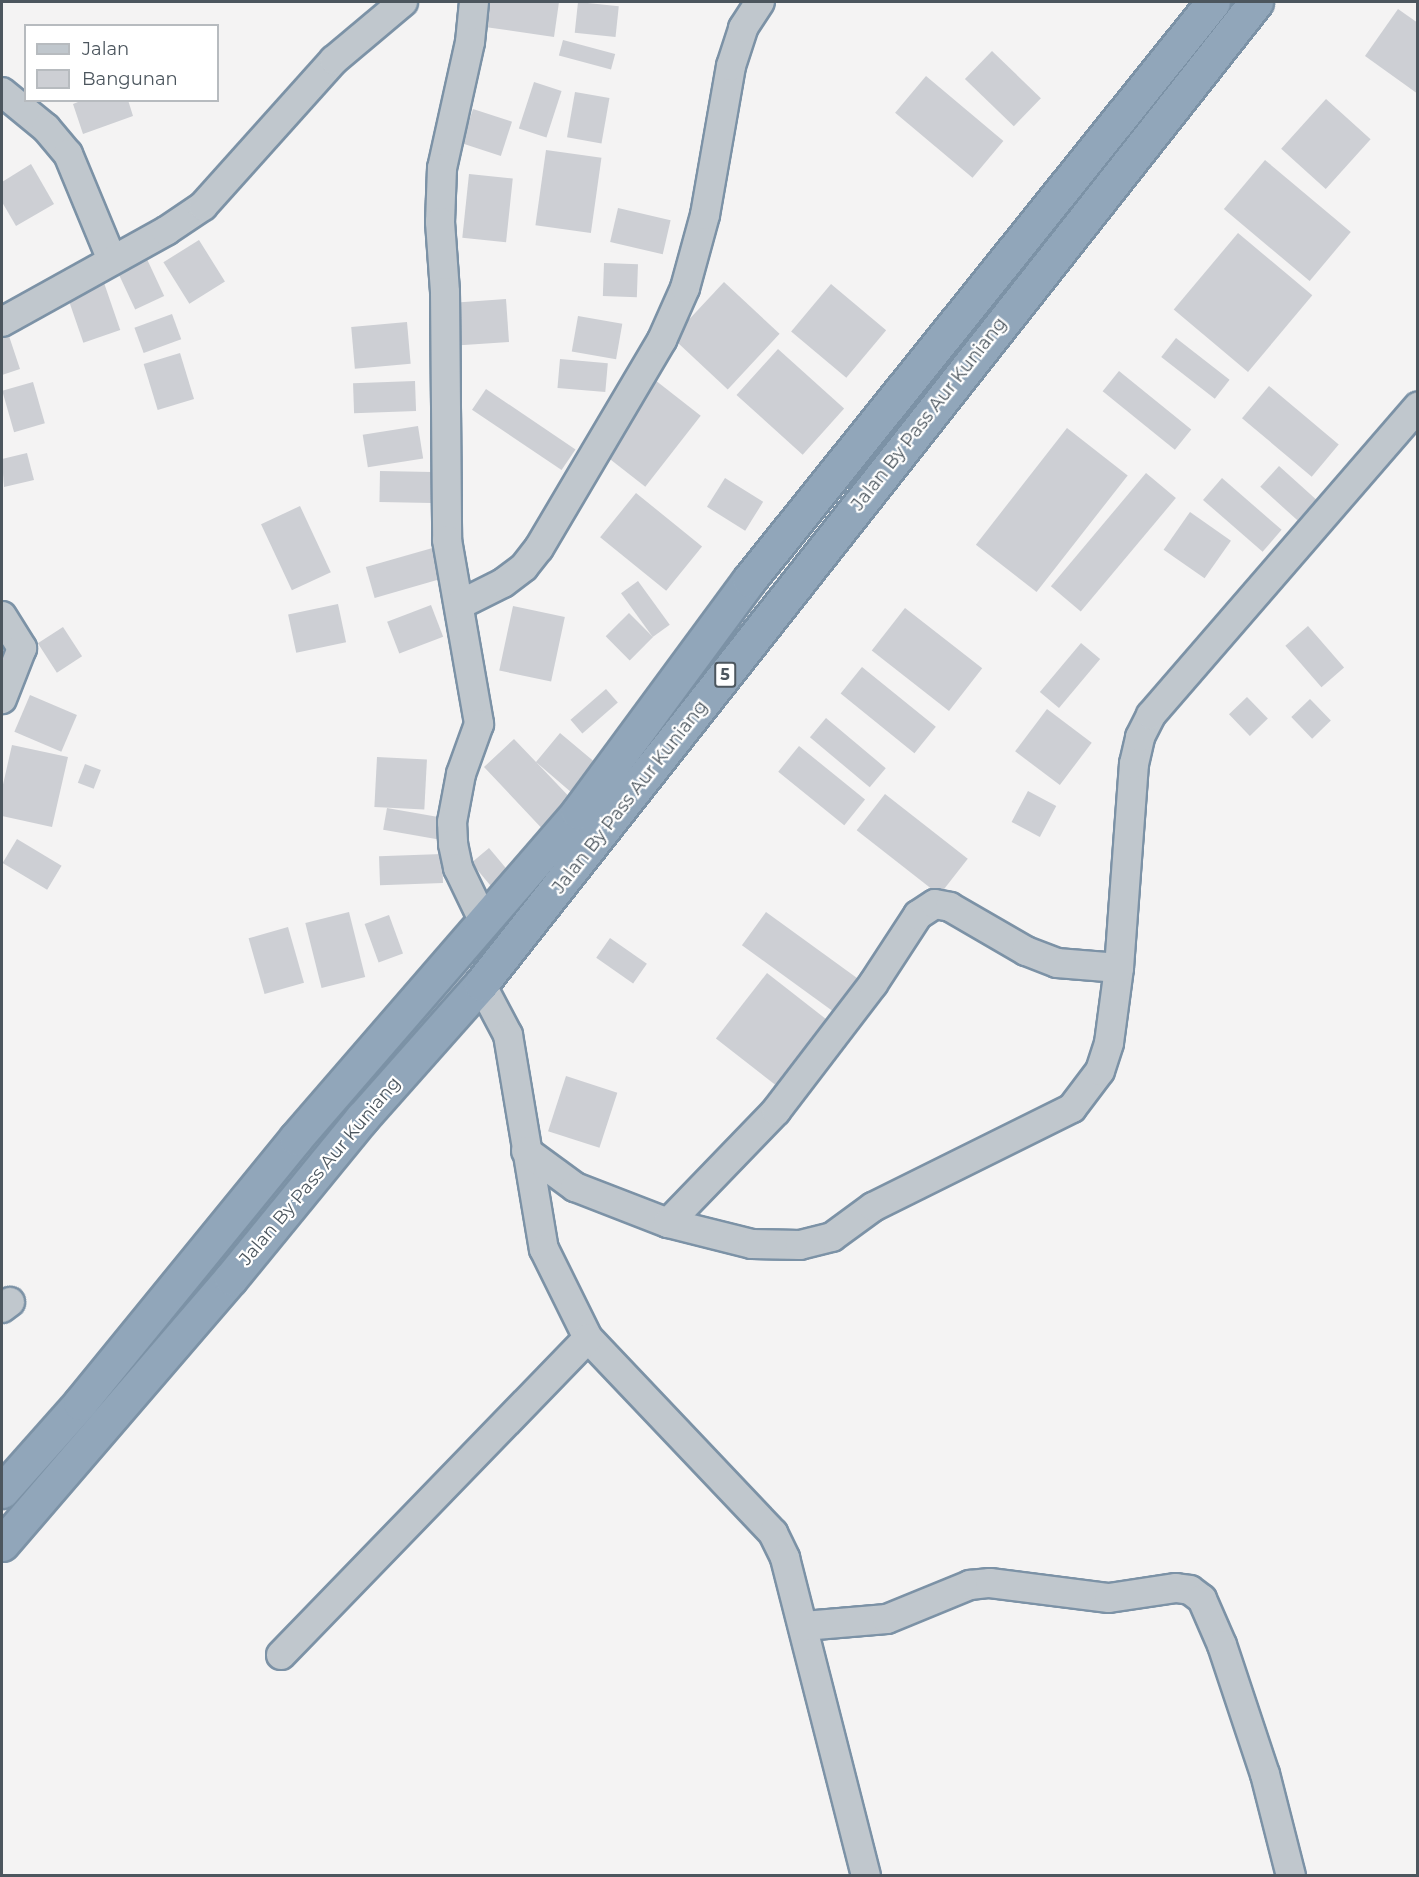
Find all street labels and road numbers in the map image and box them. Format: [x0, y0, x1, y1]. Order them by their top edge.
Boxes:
street label: Jalan By Pass Aur Kuniang [847, 313, 1011, 515]
road number: 5 [713, 662, 737, 688]
street label: Jalan By Pass Aur Kuniang [548, 696, 712, 898]
street label: Jalan By Pass Aur Kuniang [235, 1073, 405, 1269]

